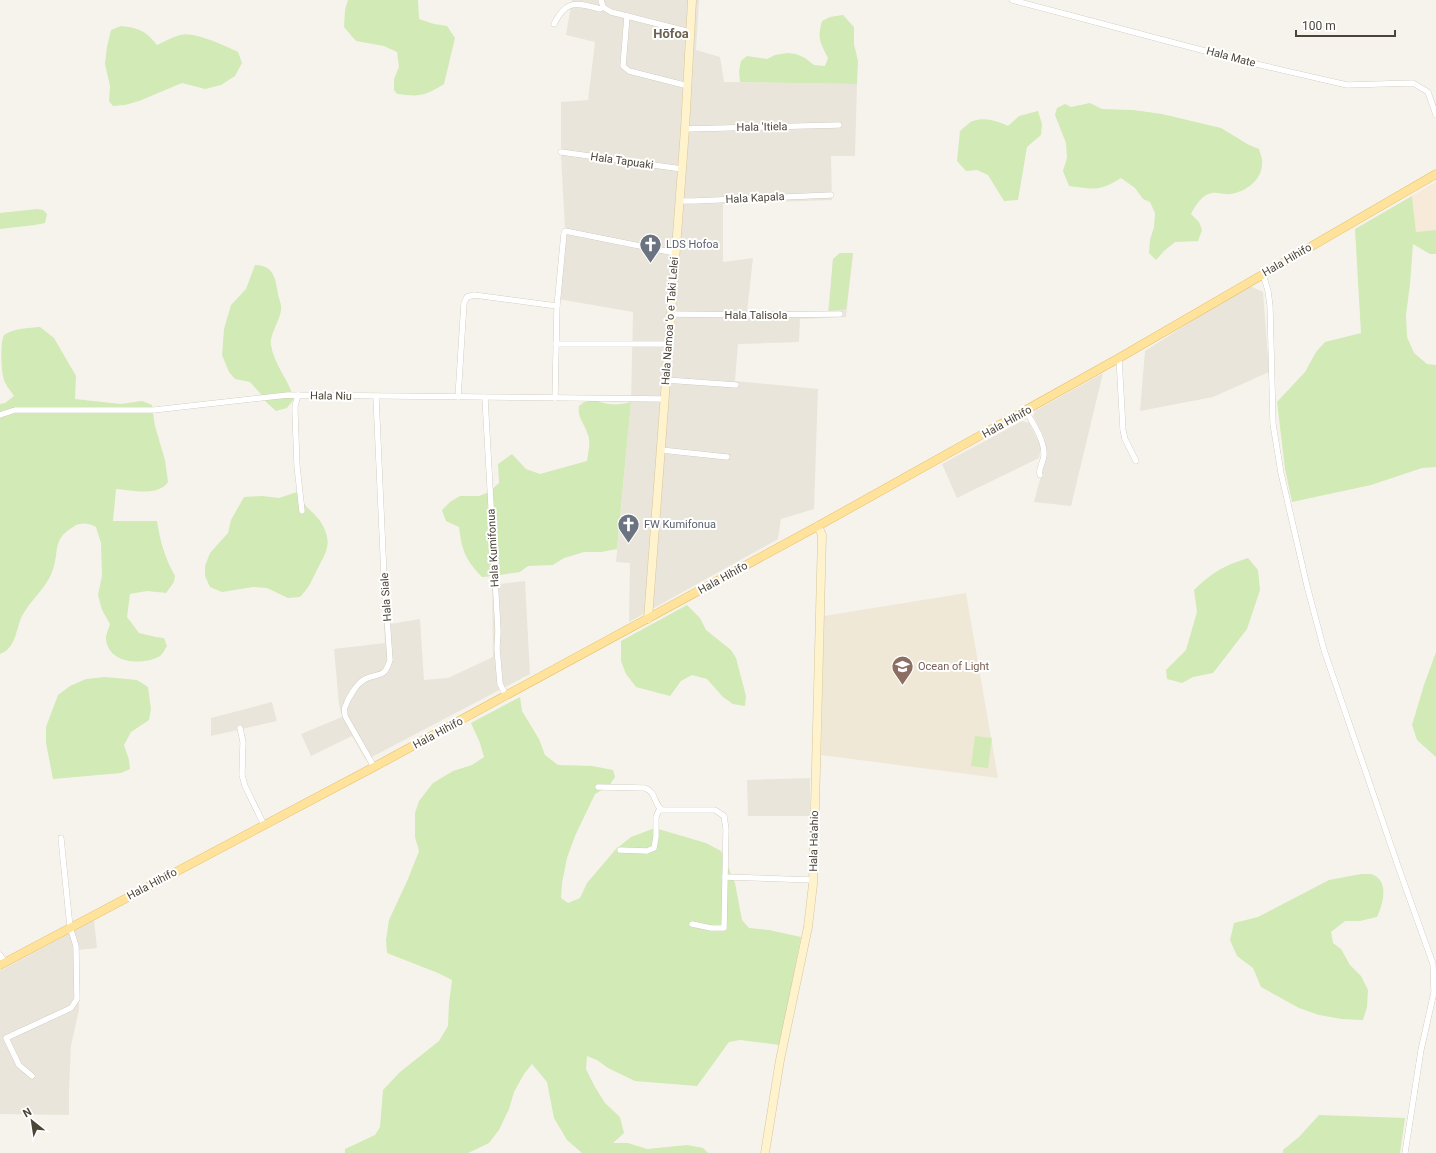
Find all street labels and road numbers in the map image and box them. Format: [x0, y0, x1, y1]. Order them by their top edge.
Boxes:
street label: Hala Mate [1205, 44, 1257, 70]
street label: Hala 'Itiela [736, 120, 788, 134]
street label: Hala Tapuaki [590, 150, 654, 172]
street label: Hala Kapala [725, 190, 785, 206]
street label: Hala Hihifo [1260, 241, 1314, 279]
street label: Hala Namoa 'o e Taki Lelei [659, 256, 681, 386]
street label: Hala Talisola [725, 309, 787, 322]
street label: Hala Niu [310, 389, 352, 403]
street label: Hala Hihifo [980, 403, 1034, 441]
street label: Hala Kumifonua [484, 508, 502, 588]
street label: Hala Hihifo [696, 559, 750, 597]
street label: Hala Siale [378, 572, 394, 622]
street label: Hala Hihifo [411, 714, 465, 752]
street label: Hala Ha'ahio [807, 810, 821, 872]
street label: Hala Hihifo [125, 865, 179, 903]

